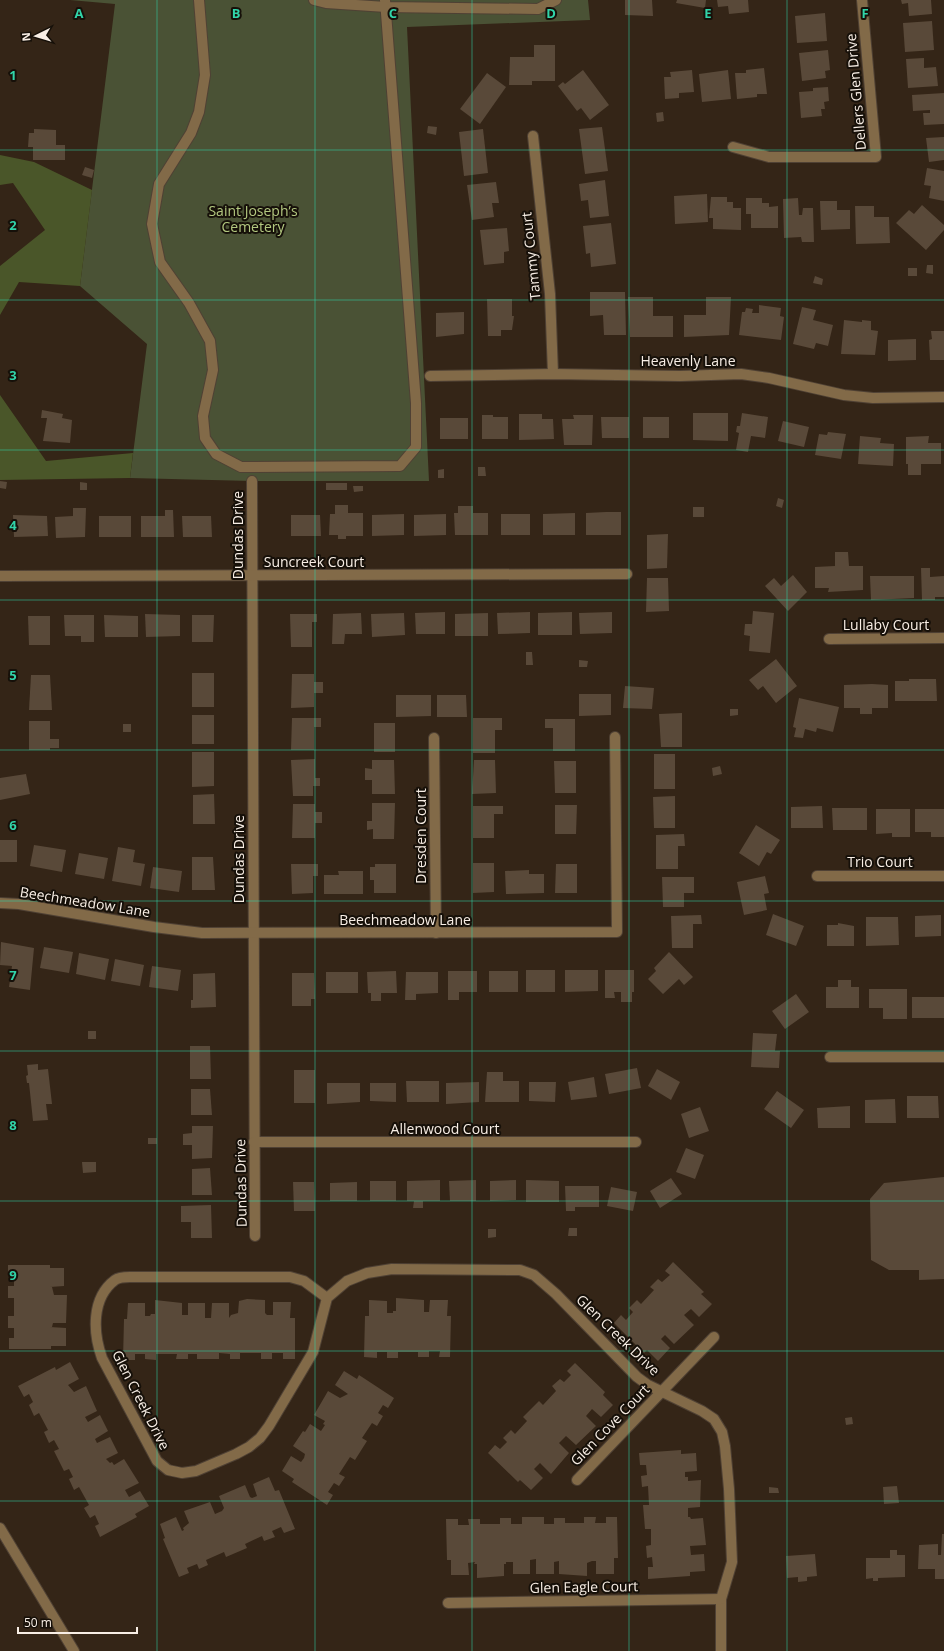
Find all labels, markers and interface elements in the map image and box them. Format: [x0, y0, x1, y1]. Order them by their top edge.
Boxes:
text: A [75, 4, 84, 22]
text: B [232, 4, 241, 22]
text: C [389, 4, 397, 22]
text: D [546, 4, 556, 22]
text: E [704, 4, 712, 22]
text: F [861, 4, 869, 22]
north arrow [16, 16, 56, 56]
text: N [18, 32, 33, 42]
street label: Dellers Glen Drive [841, 33, 870, 151]
text: 1 [9, 66, 17, 84]
park label: Saint Joseph’s Cemetery [208, 201, 298, 236]
street label: Tammy Court [516, 211, 545, 301]
text: 2 [9, 216, 17, 234]
street label: Heavenly Lane [640, 351, 736, 370]
text: 3 [9, 366, 17, 384]
street label: Dundas Drive [228, 491, 247, 579]
text: 4 [9, 516, 17, 534]
street label: Suncreek Court [264, 552, 364, 571]
street label: Lullaby Court [843, 615, 929, 634]
text: 5 [9, 666, 17, 684]
street label: Dresden Court [411, 788, 430, 884]
street label: Dundas Drive [229, 815, 248, 903]
text: 6 [9, 816, 17, 834]
street label: Trio Court [847, 852, 913, 871]
street label: Beechmeadow Lane [19, 882, 152, 921]
street label: Beechmeadow Lane [339, 910, 471, 929]
text: 7 [9, 966, 17, 984]
text: 8 [9, 1116, 17, 1134]
street label: Allenwood Court [391, 1119, 499, 1138]
street label: Dundas Drive [230, 1139, 251, 1227]
text: 9 [9, 1266, 17, 1284]
street label: Glen Creek Drive [572, 1290, 664, 1380]
street label: Glen Creek Drive [108, 1347, 175, 1453]
street label: Glen Cove Court [566, 1380, 653, 1469]
street label: Glen Eagle Court [530, 1576, 638, 1597]
scale bar [18, 1609, 137, 1635]
text: 50 m [24, 1614, 52, 1631]

